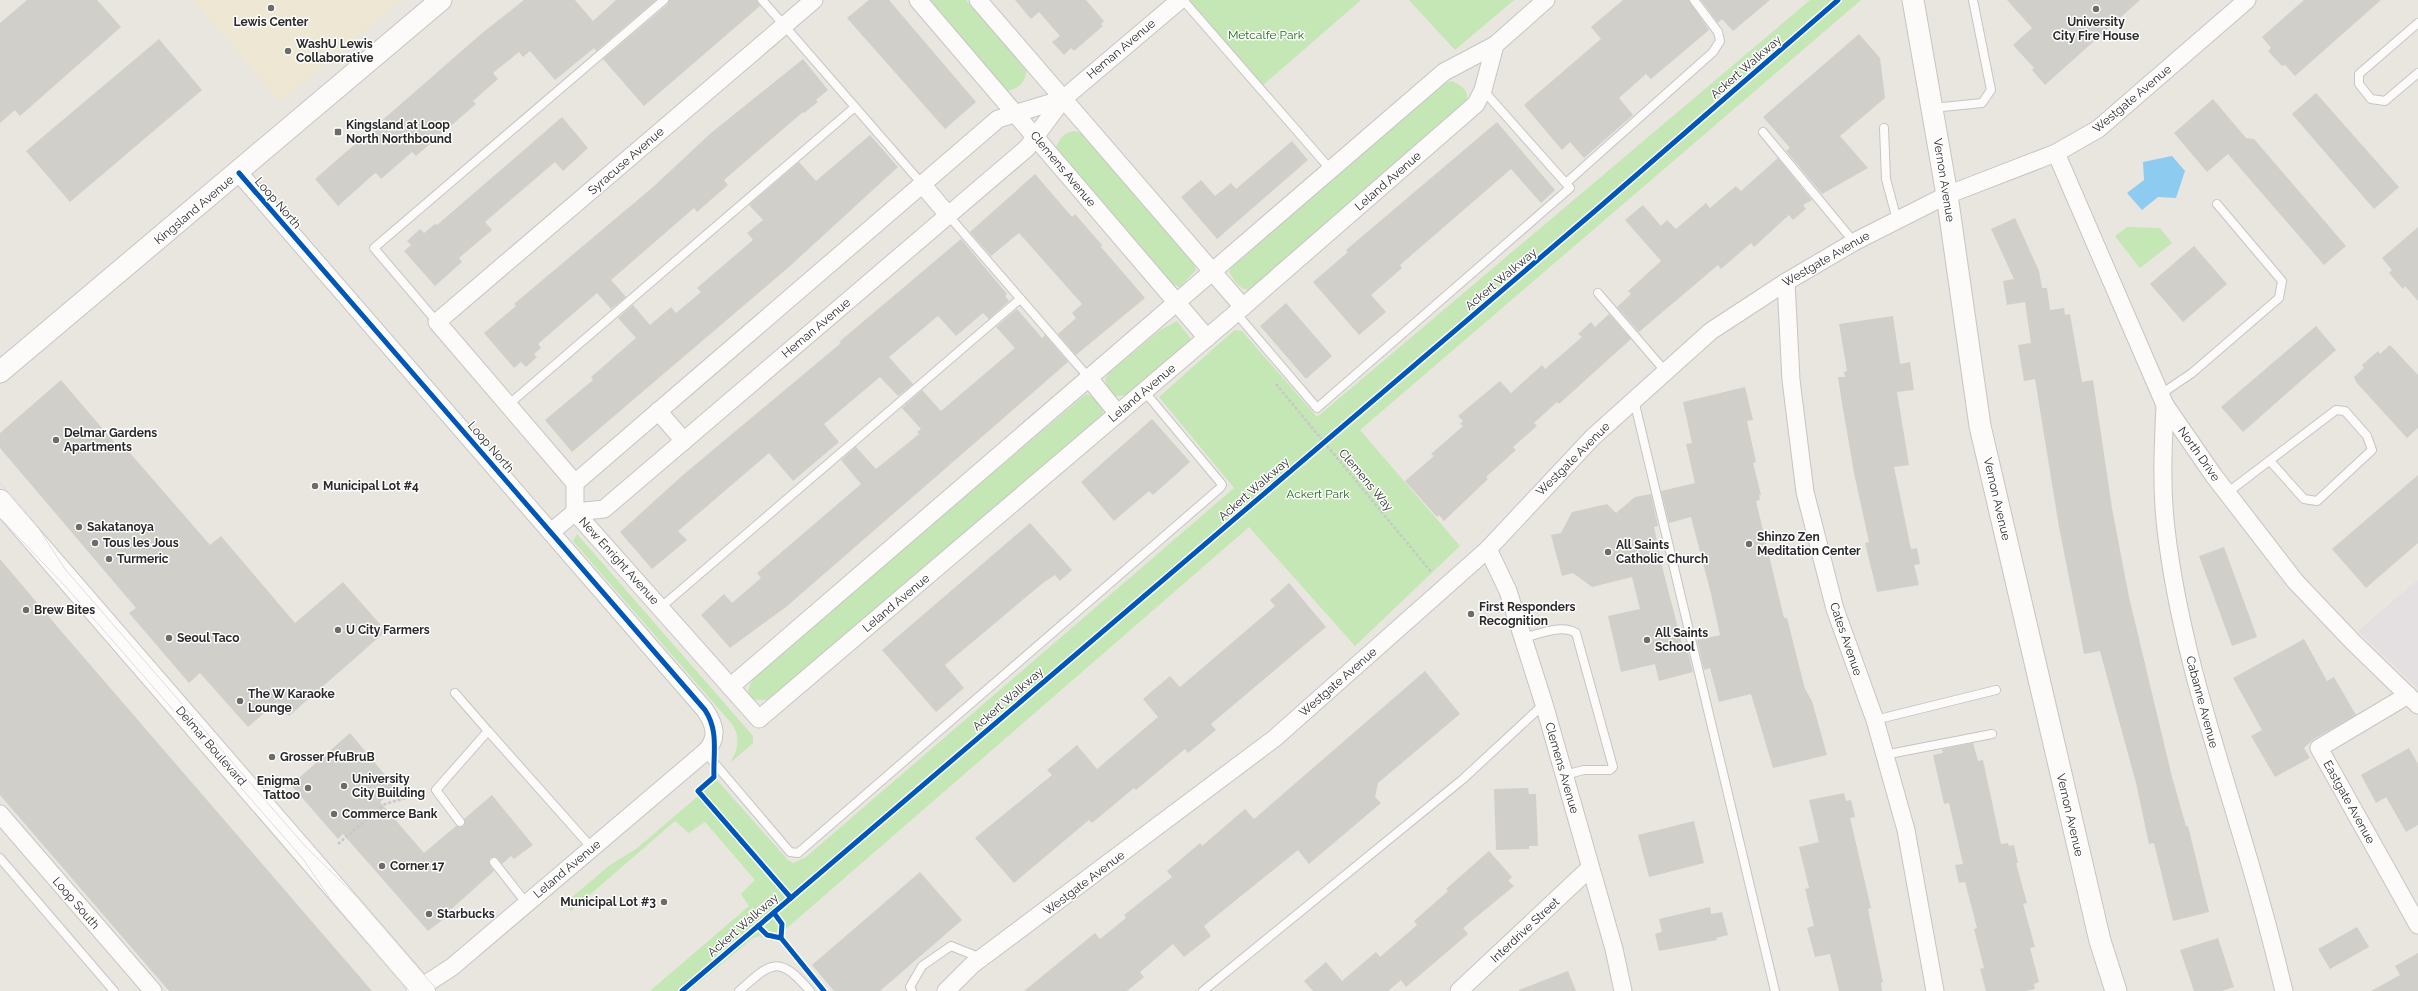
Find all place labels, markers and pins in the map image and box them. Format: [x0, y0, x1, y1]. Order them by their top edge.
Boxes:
marker: Lewis Center [266, 3, 276, 13]
marker: University City Fire House [2091, 4, 2101, 14]
place label: Lewis Center [234, 15, 309, 29]
place label: University City Fire House [2053, 15, 2139, 43]
place label: WashU Lewis Collaborative [296, 37, 374, 65]
marker: WashU Lewis Collaborative [283, 46, 293, 56]
place label: Kingsland at Loop North Northbound [346, 118, 452, 146]
marker: Kingsland at Loop North Northbound [333, 127, 343, 137]
place label: Delmar Gardens Apartments [64, 426, 157, 454]
marker: Delmar Gardens Apartments [51, 435, 61, 445]
place label: Municipal Lot #4 [323, 479, 419, 493]
marker: Municipal Lot #4 [310, 481, 320, 491]
place label: Sakatanoya [87, 520, 154, 534]
marker: Sakatanoya [74, 522, 84, 532]
place label: Shinzo Zen Meditation Center [1757, 530, 1861, 558]
place label: Tous les Jous [103, 536, 179, 550]
marker: Tous les Jous [90, 538, 100, 548]
place label: All Saints Catholic Church [1616, 538, 1708, 566]
marker: Shinzo Zen Meditation Center [1744, 539, 1754, 549]
marker: All Saints Catholic Church [1603, 547, 1613, 557]
place label: Turmeric [117, 552, 169, 566]
marker: Turmeric [104, 554, 114, 564]
place label: First Responders Recognition [1479, 600, 1576, 628]
place label: Brew Bites [34, 603, 95, 617]
marker: Brew Bites [21, 605, 31, 615]
marker: First Responders Recognition [1466, 609, 1476, 619]
place label: U City Farmers [346, 623, 430, 637]
marker: U City Farmers [333, 625, 343, 635]
place label: All Saints School [1655, 626, 1708, 654]
place label: Seoul Taco [177, 631, 240, 645]
marker: Seoul Taco [164, 633, 174, 643]
marker: All Saints School [1642, 635, 1652, 645]
place label: The W Karaoke Lounge [248, 687, 335, 715]
marker: The W Karaoke Lounge [235, 696, 245, 706]
place label: Grosser PfuBruB [280, 750, 375, 764]
marker: Grosser PfuBruB [267, 752, 277, 762]
place label: University City Building [352, 772, 425, 800]
place label: Enigma Tattoo [257, 774, 300, 802]
marker: University City Building [339, 781, 349, 791]
marker: Enigma Tattoo [303, 783, 313, 793]
place label: Commerce Bank [342, 807, 438, 821]
marker: Commerce Bank [329, 809, 339, 819]
place label: Corner 17 [390, 859, 445, 873]
marker: Corner 17 [377, 861, 387, 871]
place label: Municipal Lot #3 [560, 895, 656, 909]
marker: Municipal Lot #3 [659, 897, 669, 907]
place label: Starbucks [437, 907, 495, 921]
marker: Starbucks [424, 909, 434, 919]

